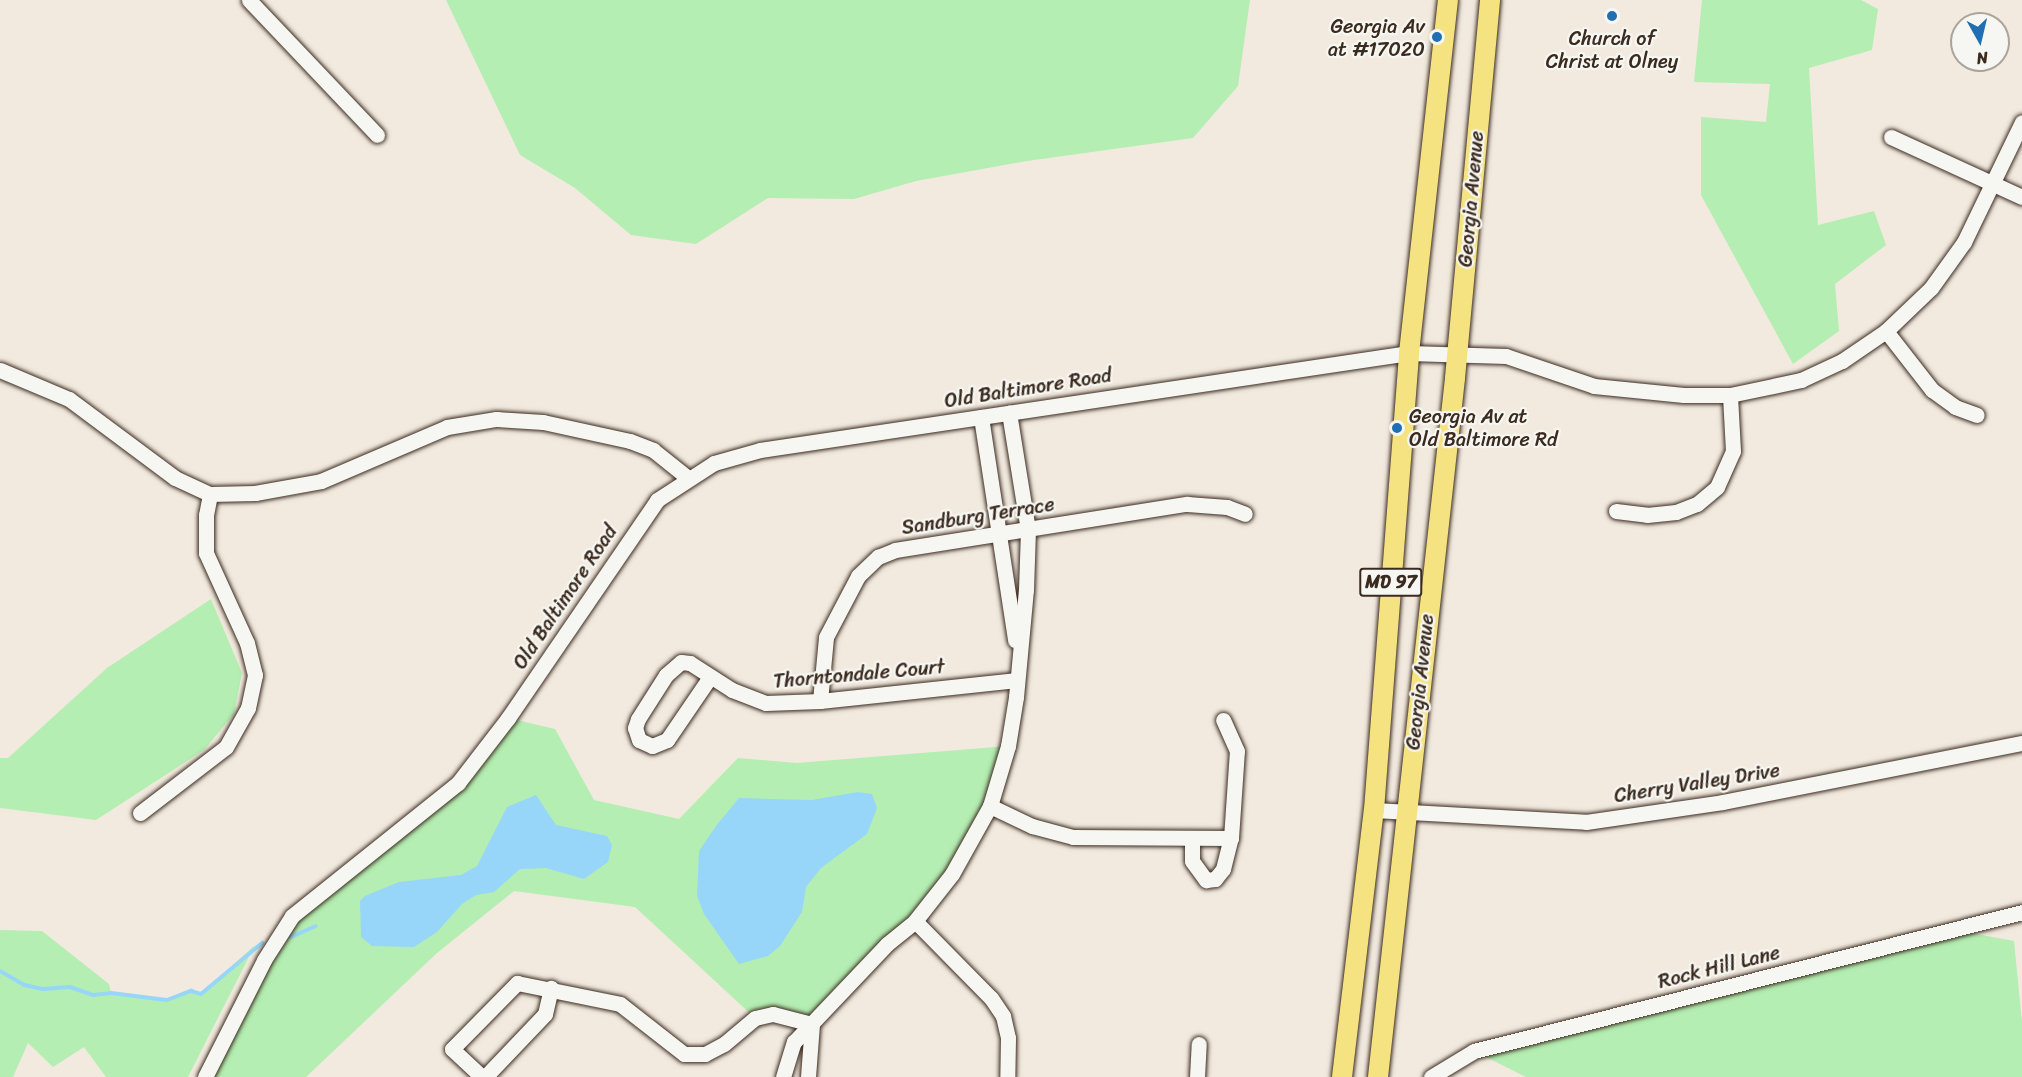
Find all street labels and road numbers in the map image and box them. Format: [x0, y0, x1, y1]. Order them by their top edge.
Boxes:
street label: Georgia Avenue [1453, 130, 1489, 268]
street label: Old Baltimore Road [943, 363, 1113, 413]
street label: Sandburg Terrace [900, 492, 1056, 540]
street label: Old Baltimore Road [508, 520, 622, 674]
road number: MD 97 [1358, 567, 1424, 597]
street label: Georgia Avenue [1401, 613, 1439, 751]
street label: Thorntondale Court [772, 655, 946, 693]
street label: Cherry Valley Drive [1612, 758, 1782, 808]
street label: Rock Hill Lane [1656, 940, 1782, 994]

